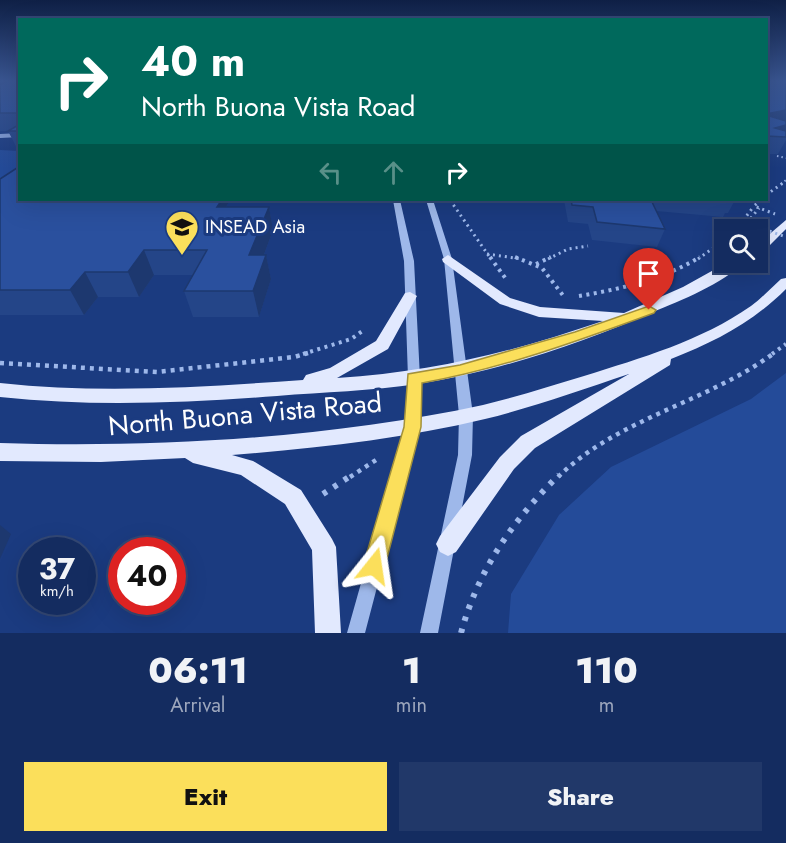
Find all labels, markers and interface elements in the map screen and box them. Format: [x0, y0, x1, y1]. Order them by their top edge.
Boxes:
text: 40 m [141, 31, 245, 92]
icon: right [42, 42, 120, 120]
text: North Buona Vista Road [141, 87, 415, 126]
icon: left [314, 156, 347, 189]
icon: ahead [377, 156, 410, 189]
icon: right [440, 156, 473, 189]
school or university icon: INSEAD Asia [164, 209, 200, 256]
place label: INSEAD Asia [205, 214, 305, 240]
map controls [714, 219, 768, 273]
button: search [714, 219, 768, 273]
pin [623, 248, 674, 310]
icon: arrive [632, 257, 665, 290]
street label: North Buona Vista Road [107, 383, 383, 445]
position arrow [342, 534, 406, 598]
speed limit sign: 40 [108, 537, 186, 615]
text: 37 [39, 547, 75, 590]
text: km/h [40, 580, 74, 602]
text: 06:11 [148, 644, 248, 696]
text: 1 [402, 644, 421, 696]
text: 110 [575, 644, 638, 696]
text: Arrival [170, 691, 225, 720]
text: min [396, 691, 427, 720]
text: m [599, 691, 614, 720]
button: Exit [24, 762, 387, 831]
button: Share [399, 762, 762, 831]

